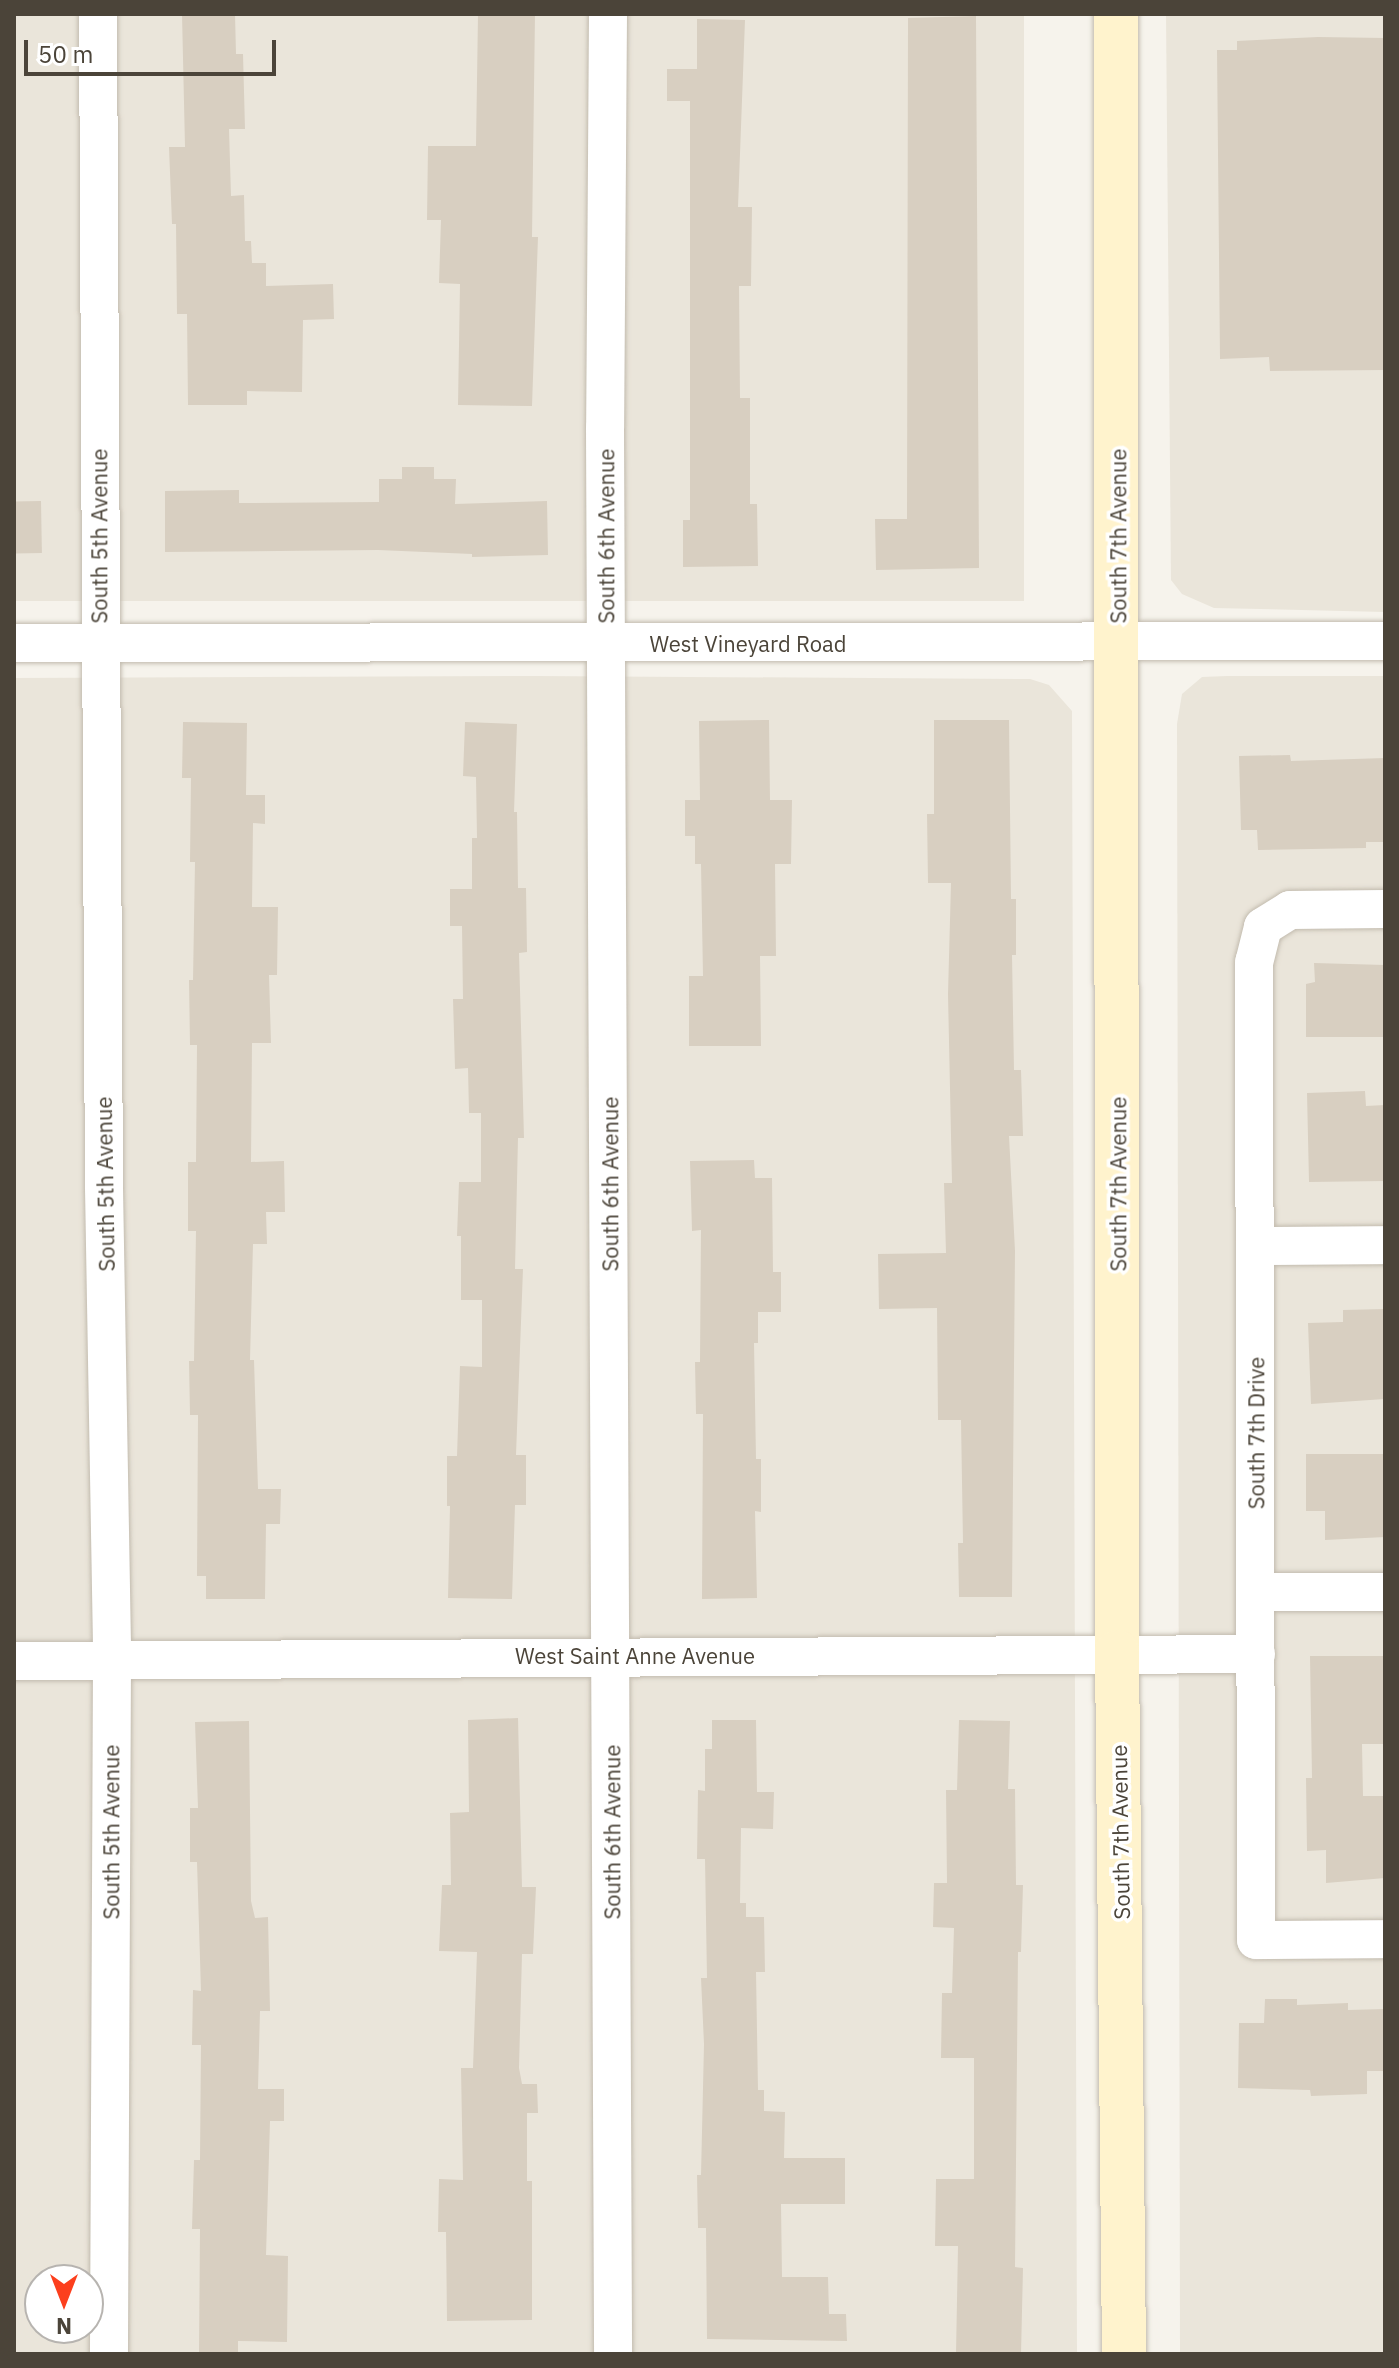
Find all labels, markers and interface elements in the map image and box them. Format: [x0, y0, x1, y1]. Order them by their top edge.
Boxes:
scale bar [28, 24, 280, 74]
text: 50 m [38, 38, 93, 70]
street label: South 5th Avenue [86, 448, 112, 624]
street label: South 6th Avenue [593, 448, 619, 624]
street label: South 7th Avenue [1105, 448, 1131, 624]
street label: West Vineyard Road [649, 631, 847, 657]
street label: South 5th Avenue [90, 1096, 120, 1272]
street label: South 6th Avenue [597, 1096, 623, 1272]
street label: South 7th Avenue [1105, 1096, 1131, 1272]
street label: South 7th Drive [1243, 1357, 1269, 1509]
street label: West Saint Anne Avenue [515, 1643, 755, 1669]
street label: South 5th Avenue [98, 1744, 124, 1920]
street label: South 6th Avenue [599, 1744, 625, 1920]
street label: South 7th Avenue [1105, 1744, 1135, 1920]
north arrow [24, 2264, 104, 2344]
text: N [56, 2312, 72, 2341]

